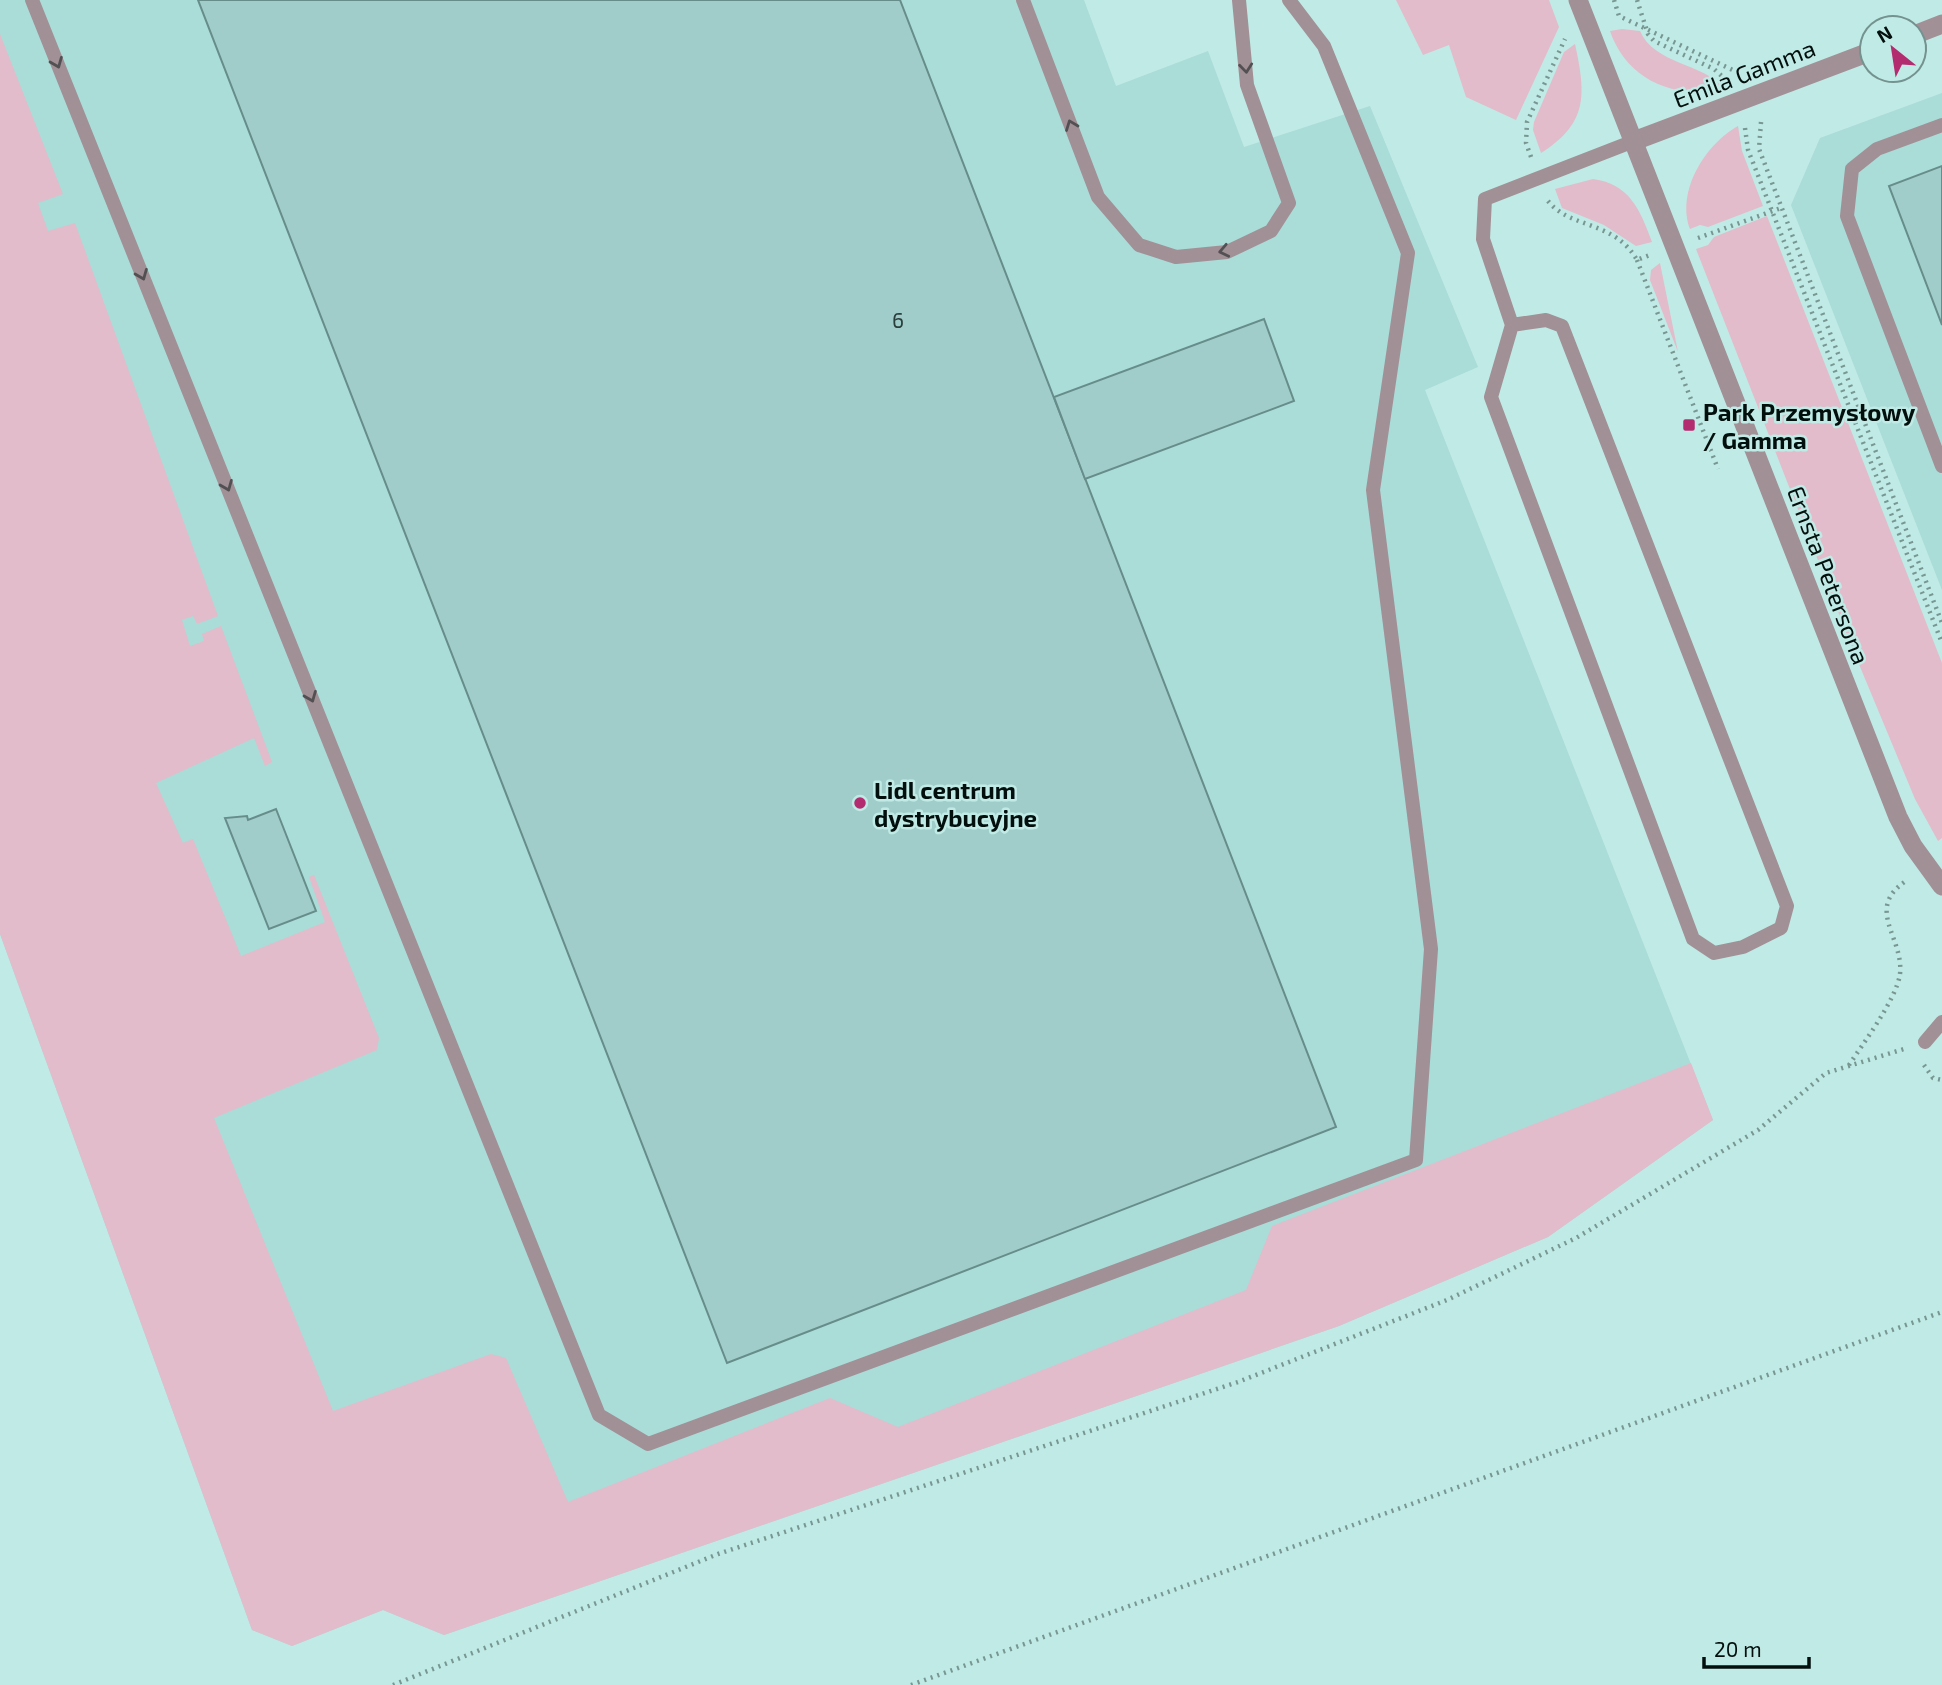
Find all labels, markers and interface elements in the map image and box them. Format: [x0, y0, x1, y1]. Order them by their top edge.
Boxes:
north arrow [1858, 14, 1928, 84]
text: N [1873, 20, 1896, 47]
street label: Emila Gamma [1669, 33, 1819, 113]
one-way arrow [49, 57, 63, 69]
one-way arrow [1238, 62, 1253, 74]
one-way arrow [1065, 120, 1079, 132]
one-way arrow [1218, 243, 1230, 258]
one-way arrow [134, 267, 148, 280]
house number: 6 [892, 307, 904, 332]
place label: Park Przemysłowy / Gamma [1703, 397, 1916, 454]
marker: Park Przemysłowy / Gamma [1681, 417, 1697, 433]
one-way arrow [218, 479, 232, 491]
street label: Ernsta Petersona [1782, 482, 1876, 668]
one-way arrow [303, 690, 317, 702]
place label: Lidl centrum dystrybucyjne [874, 775, 1037, 832]
marker: Lidl centrum dystrybucyjne [852, 795, 868, 811]
scale bar [1704, 1626, 1809, 1670]
text: 20 m [1714, 1636, 1762, 1661]

